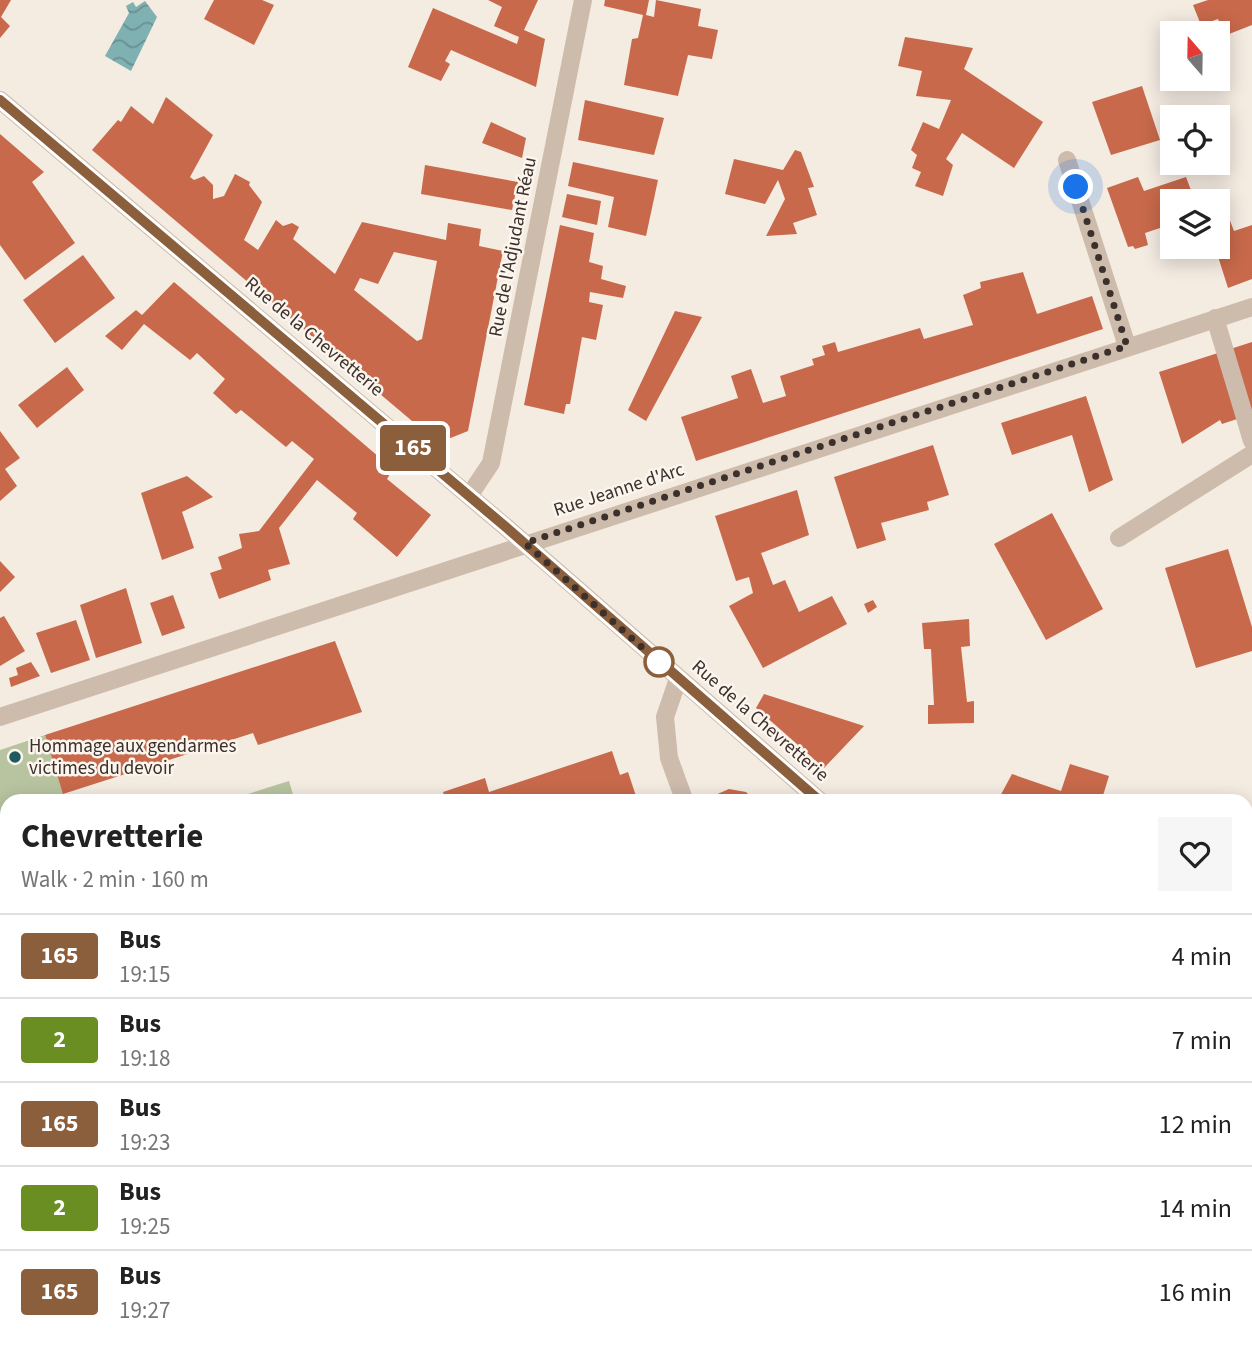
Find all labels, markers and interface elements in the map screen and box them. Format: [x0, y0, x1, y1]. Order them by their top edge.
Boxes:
north arrow [1160, 21, 1230, 91]
map controls [1160, 21, 1230, 259]
button: locate [1160, 105, 1230, 175]
street label: Rue de l'Adjudant Réau [482, 155, 544, 339]
your location [1058, 169, 1093, 204]
button: layers [1160, 189, 1230, 259]
street label: Rue de la Chevretterie [239, 271, 389, 403]
line badge: 165 [373, 425, 453, 471]
text: 165 [394, 430, 432, 465]
street label: Rue Jeanne d'Arc [550, 456, 688, 524]
unlabelled marker [644, 647, 674, 677]
street label: Rue de la Chevretterie [686, 654, 834, 788]
place label: Hommage aux gendarmes victimes du devoir [29, 733, 237, 782]
marker: Hommage aux gendarmes victimes du devoir [7, 749, 23, 765]
text: Chevretterie [21, 813, 203, 860]
button: heart [1158, 817, 1232, 891]
text: Walk · 2 min · 160 m [21, 863, 209, 896]
text: Bus [119, 921, 161, 958]
text: 165 [40, 938, 79, 973]
text: 4 min [1172, 938, 1232, 975]
text: 19:15 [119, 958, 170, 991]
text: Bus [119, 1005, 161, 1042]
text: 2 [53, 1022, 66, 1057]
text: 7 min [1172, 1022, 1232, 1059]
text: 19:18 [119, 1042, 170, 1075]
text: Bus [119, 1089, 161, 1126]
text: 165 [40, 1106, 79, 1141]
text: 12 min [1159, 1106, 1232, 1143]
text: 19:23 [119, 1126, 170, 1159]
text: Bus [119, 1173, 161, 1210]
text: 2 [53, 1190, 66, 1225]
text: 14 min [1159, 1190, 1232, 1227]
text: 19:25 [119, 1210, 170, 1243]
text: Bus [119, 1257, 161, 1294]
text: 165 [40, 1274, 79, 1309]
text: 16 min [1159, 1274, 1232, 1311]
text: 19:27 [119, 1294, 170, 1327]

